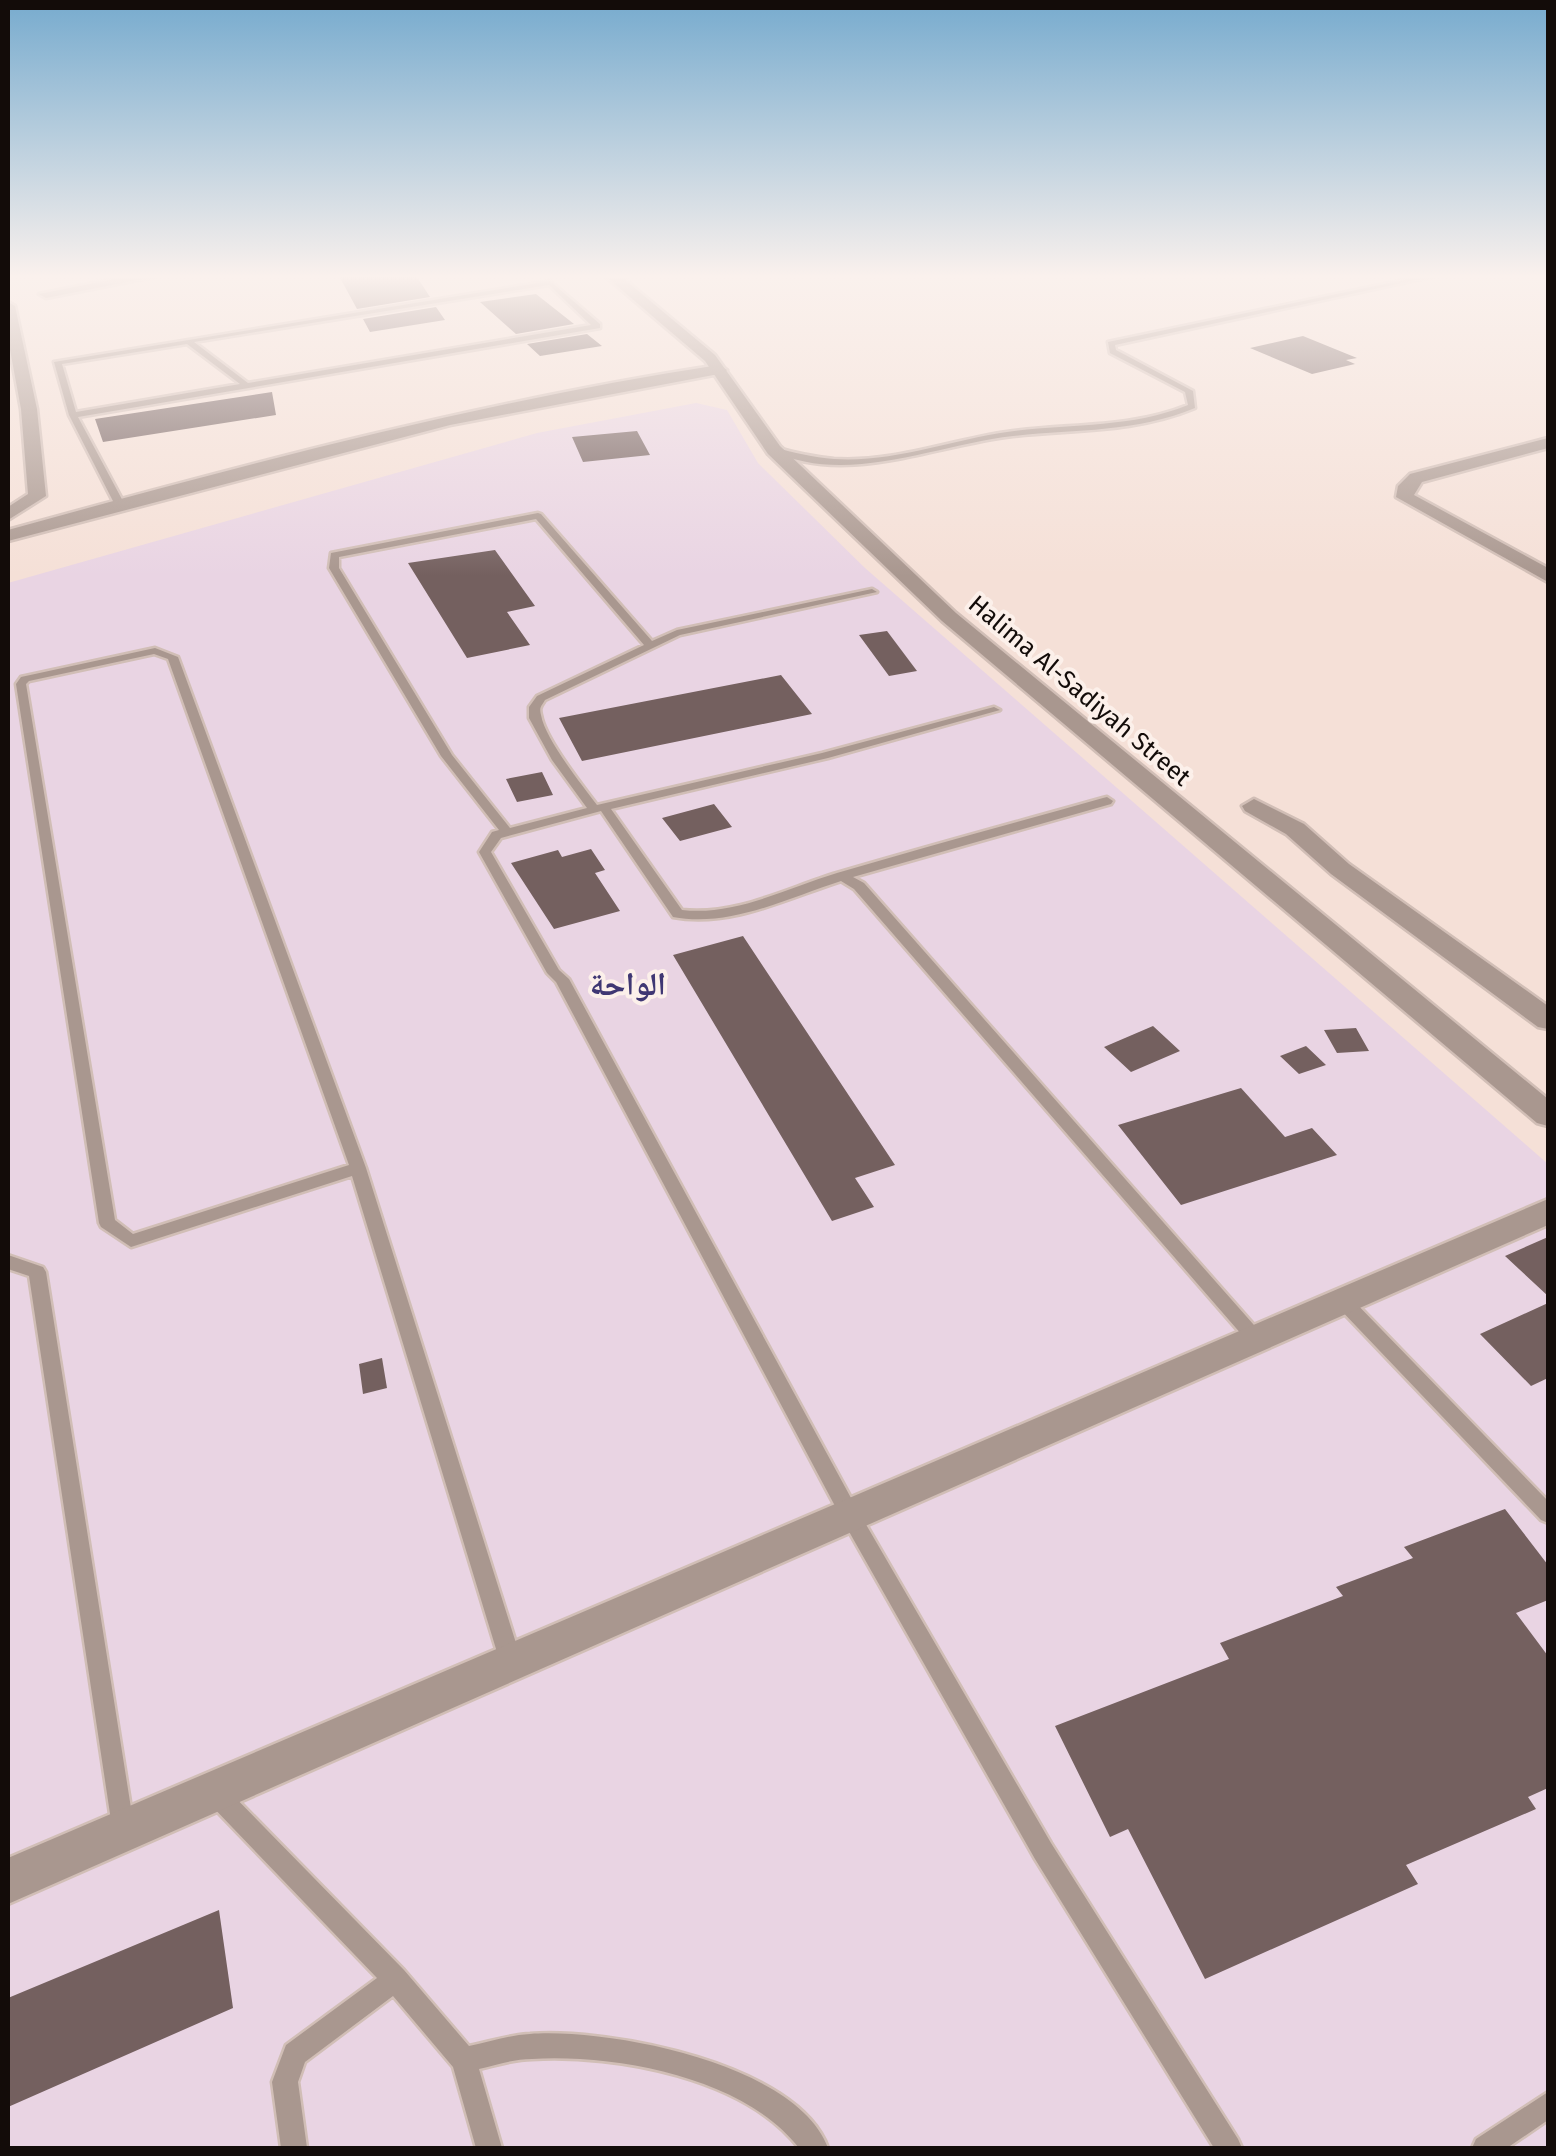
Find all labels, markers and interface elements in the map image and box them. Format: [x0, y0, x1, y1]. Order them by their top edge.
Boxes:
street label: Halima Al-Sadiyah Street [962, 589, 1197, 793]
district label: الواحة [590, 965, 666, 1003]

